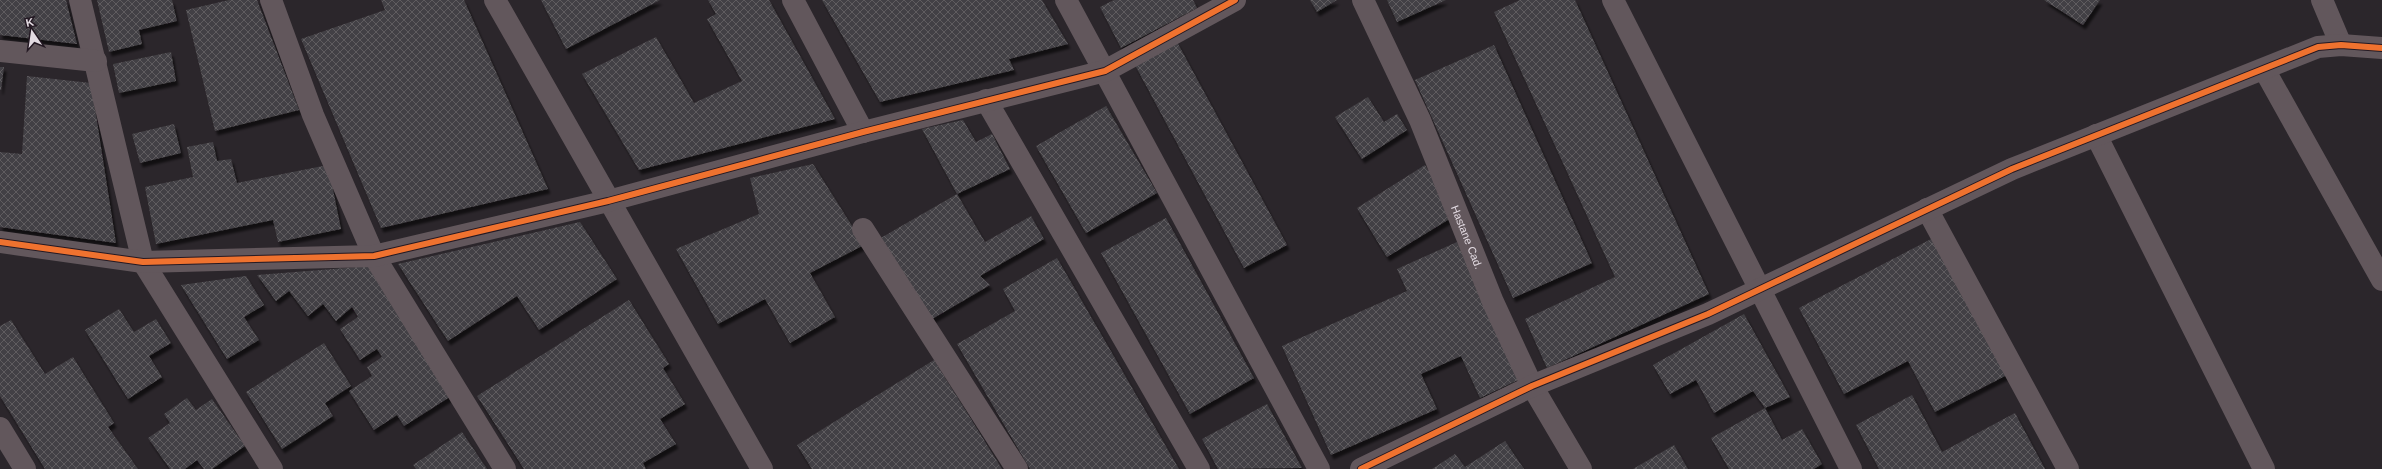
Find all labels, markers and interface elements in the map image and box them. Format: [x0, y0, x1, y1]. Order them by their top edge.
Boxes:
north arrow [12, 12, 52, 52]
text: K [25, 16, 35, 29]
street label: Hastane Cad. [1449, 204, 1485, 271]

